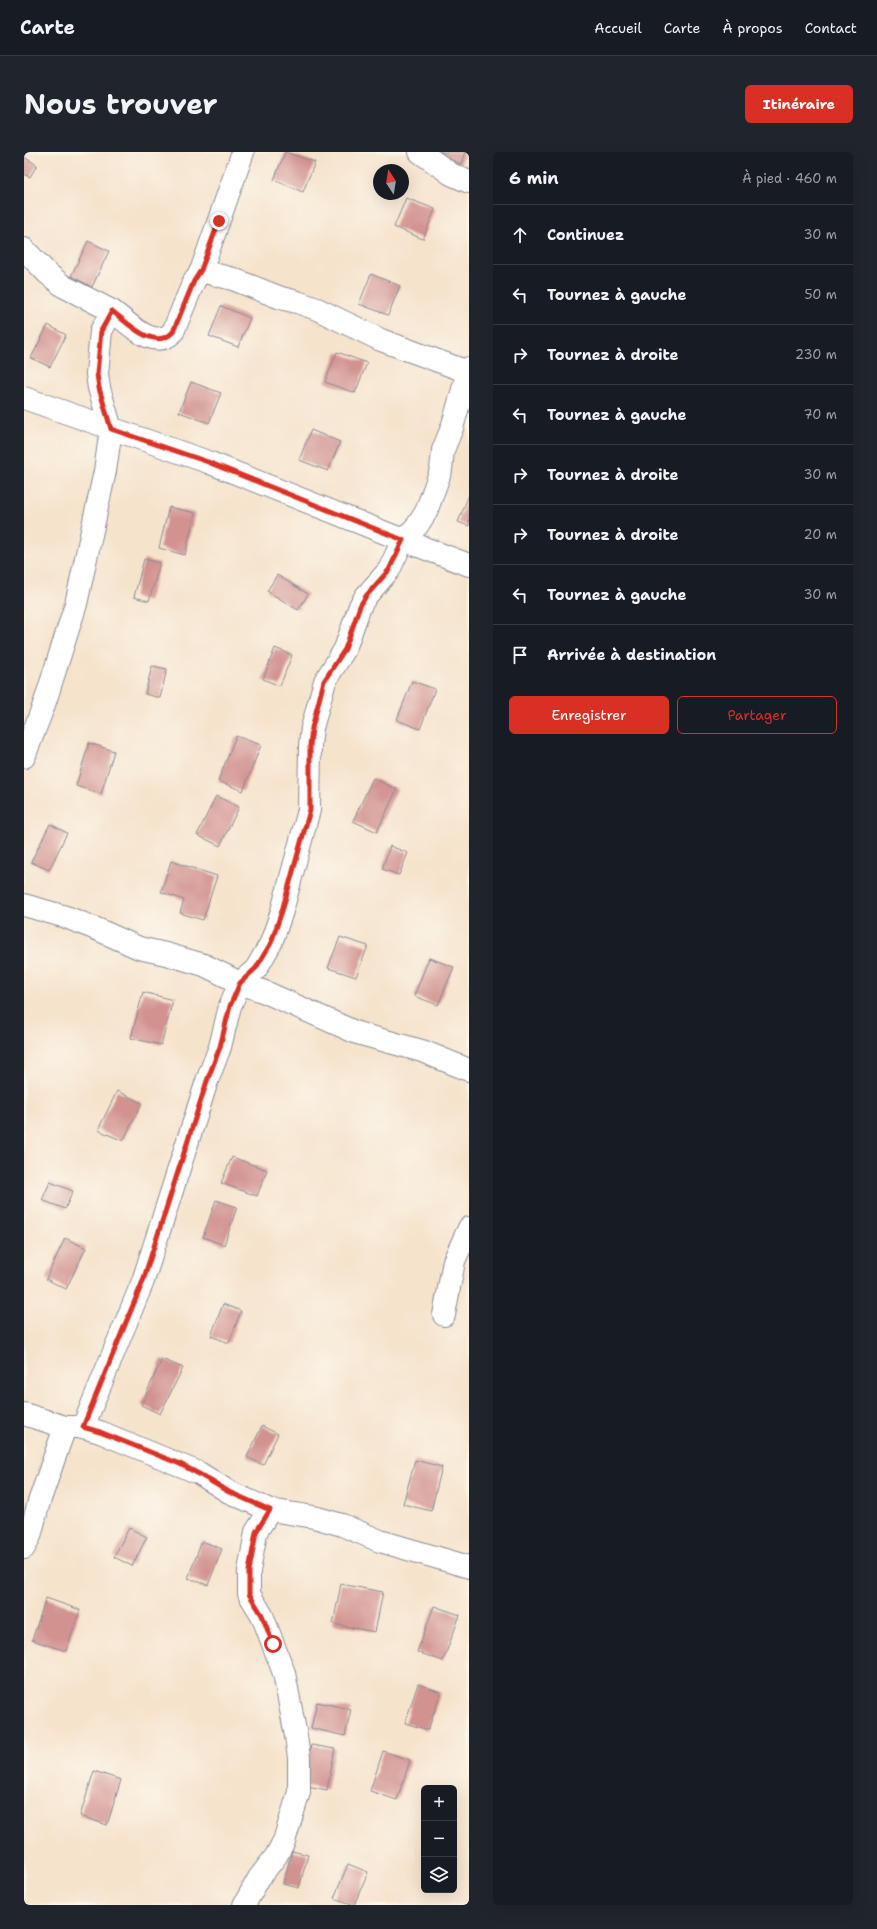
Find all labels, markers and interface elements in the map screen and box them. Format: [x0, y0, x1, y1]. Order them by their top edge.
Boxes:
text: Carte [20, 15, 75, 40]
text: Accueil [594, 19, 642, 37]
text: Carte [664, 19, 700, 37]
text: À propos [722, 19, 783, 37]
text: Contact [805, 19, 857, 37]
text: Nous trouver [24, 85, 218, 123]
button: Itinéraire [745, 85, 853, 123]
north arrow [373, 164, 409, 200]
text: 6 min [509, 167, 559, 189]
text: À pied · 460 m [742, 170, 837, 187]
route end [210, 212, 228, 230]
icon: ahead [509, 224, 531, 246]
text: Continuez [547, 225, 624, 245]
text: 30 m [803, 226, 837, 243]
icon: left [509, 284, 531, 306]
text: Tournez à gauche [547, 285, 687, 305]
text: 50 m [804, 286, 837, 303]
icon: right [509, 344, 531, 366]
text: Tournez à droite [547, 345, 679, 365]
text: 230 m [795, 346, 837, 363]
icon: left [509, 404, 531, 426]
text: Tournez à gauche [547, 405, 687, 425]
text: 70 m [803, 406, 837, 423]
icon: right [509, 464, 531, 486]
text: Tournez à droite [547, 465, 679, 485]
text: 30 m [803, 466, 837, 483]
icon: right [509, 524, 531, 546]
text: Tournez à droite [547, 525, 679, 545]
text: 20 m [804, 526, 837, 543]
icon: left [509, 584, 531, 606]
text: Tournez à gauche [547, 585, 687, 605]
text: 30 m [803, 586, 837, 603]
icon: arrive [509, 644, 531, 666]
text: Arrivée à destination [547, 645, 716, 665]
button: Enregistrer [509, 696, 669, 734]
button: Partager [677, 696, 837, 734]
route start [264, 1635, 282, 1653]
map controls [421, 1785, 457, 1893]
button: + [421, 1785, 457, 1821]
button: − [421, 1821, 457, 1857]
button: layers [421, 1857, 457, 1893]

